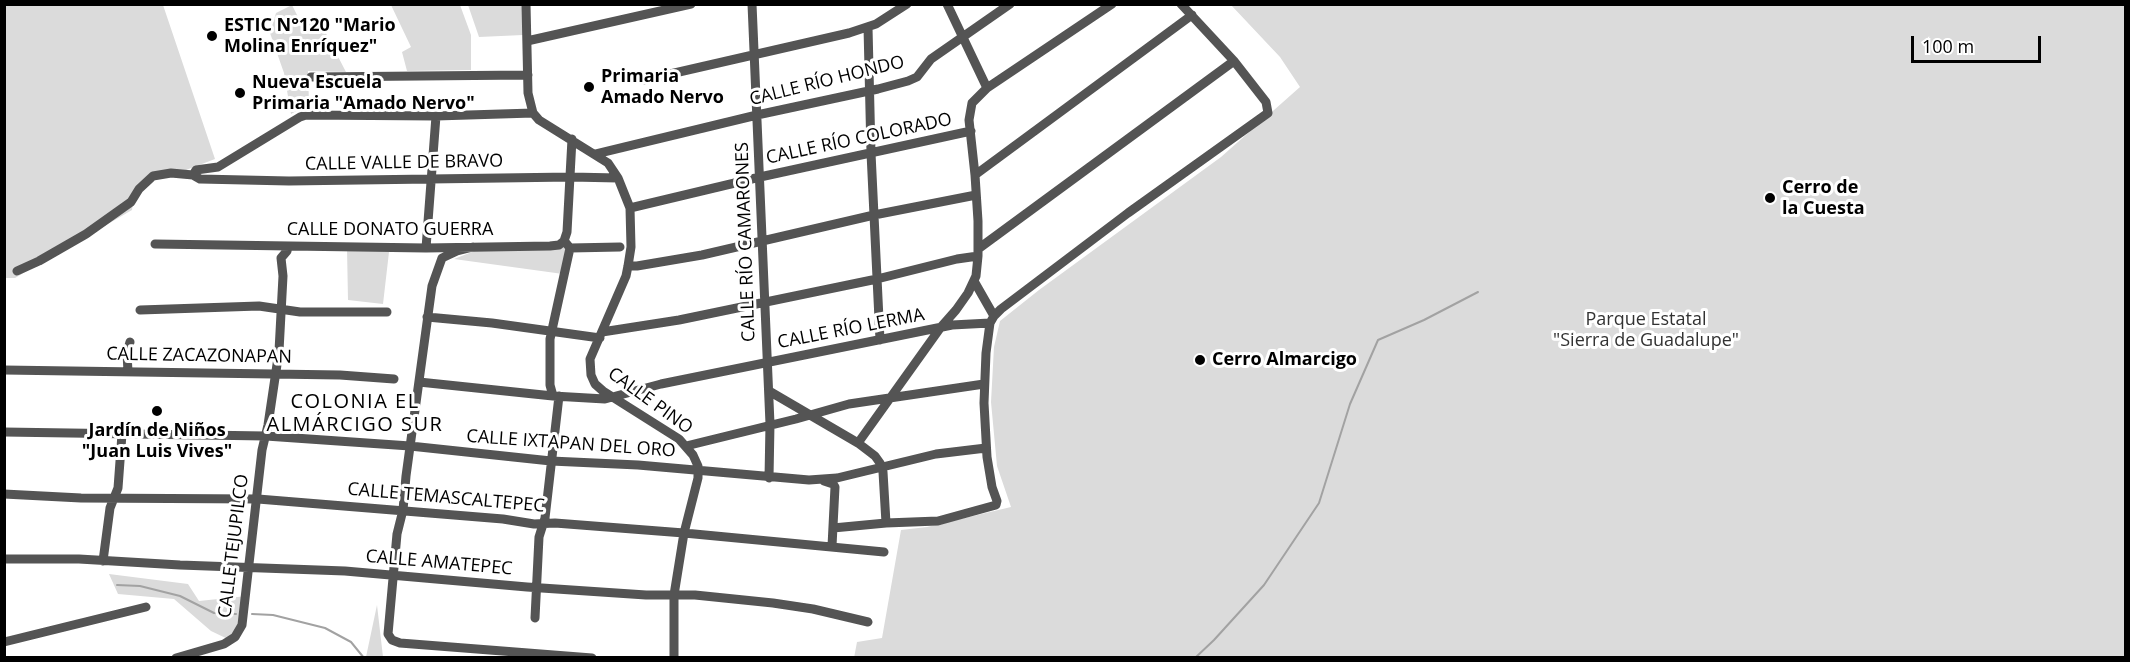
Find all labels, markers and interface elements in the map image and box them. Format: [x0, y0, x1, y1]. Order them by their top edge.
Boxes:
place label: ESTIC N°120 "Mario Molina Enríquez" [224, 15, 396, 57]
scale bar [1914, 24, 2044, 62]
marker: ESTIC N°120 "Mario Molina Enríquez" [205, 29, 219, 43]
text: 100 m [1922, 34, 1974, 58]
street label: CALLE RÍO HONDO [747, 51, 907, 111]
place label: Primaria Amado Nervo [601, 66, 724, 109]
place label: Nueva Escuela Primaria "Amado Nervo" [252, 72, 475, 115]
marker: Primaria Amado Nervo [582, 80, 596, 94]
marker: Nueva Escuela Primaria "Amado Nervo" [233, 86, 247, 100]
street label: CALLE RÍO COLORADO [764, 109, 954, 169]
street label: CALLE RÍO CAMARONES [732, 142, 760, 342]
street label: CALLE VALLE DE BRAVO [305, 150, 503, 176]
place label: Cerro de la Cuesta [1782, 177, 1865, 219]
marker: Cerro de la Cuesta [1763, 191, 1777, 205]
street label: CALLE DONATO GUERRA [287, 219, 493, 241]
street label: CALLE RÍO LERMA [776, 304, 926, 354]
park label: Parque Estatal "Sierra de Guadalupe" [1553, 309, 1739, 352]
street label: CALLE ZACAZONAPAN [106, 344, 292, 368]
place label: Cerro Almarcigo [1212, 349, 1357, 371]
marker: Cerro Almarcigo [1193, 353, 1207, 367]
street label: CALLE PINO [603, 363, 697, 439]
district label: COLONIA EL ALMÁRCIGO SUR [267, 390, 443, 437]
marker: Jardín de Niños "Juan Luis Vives" [150, 404, 164, 418]
place label: Jardín de Niños "Juan Luis Vives" [82, 420, 232, 462]
street label: CALLE IXTAPAN DEL ORO [466, 426, 676, 462]
street label: CALLE TEJUPILCO [214, 473, 254, 619]
street label: CALLE TEMASCALTEPEC [347, 479, 545, 517]
street label: CALLE AMATEPEC [365, 546, 513, 580]

